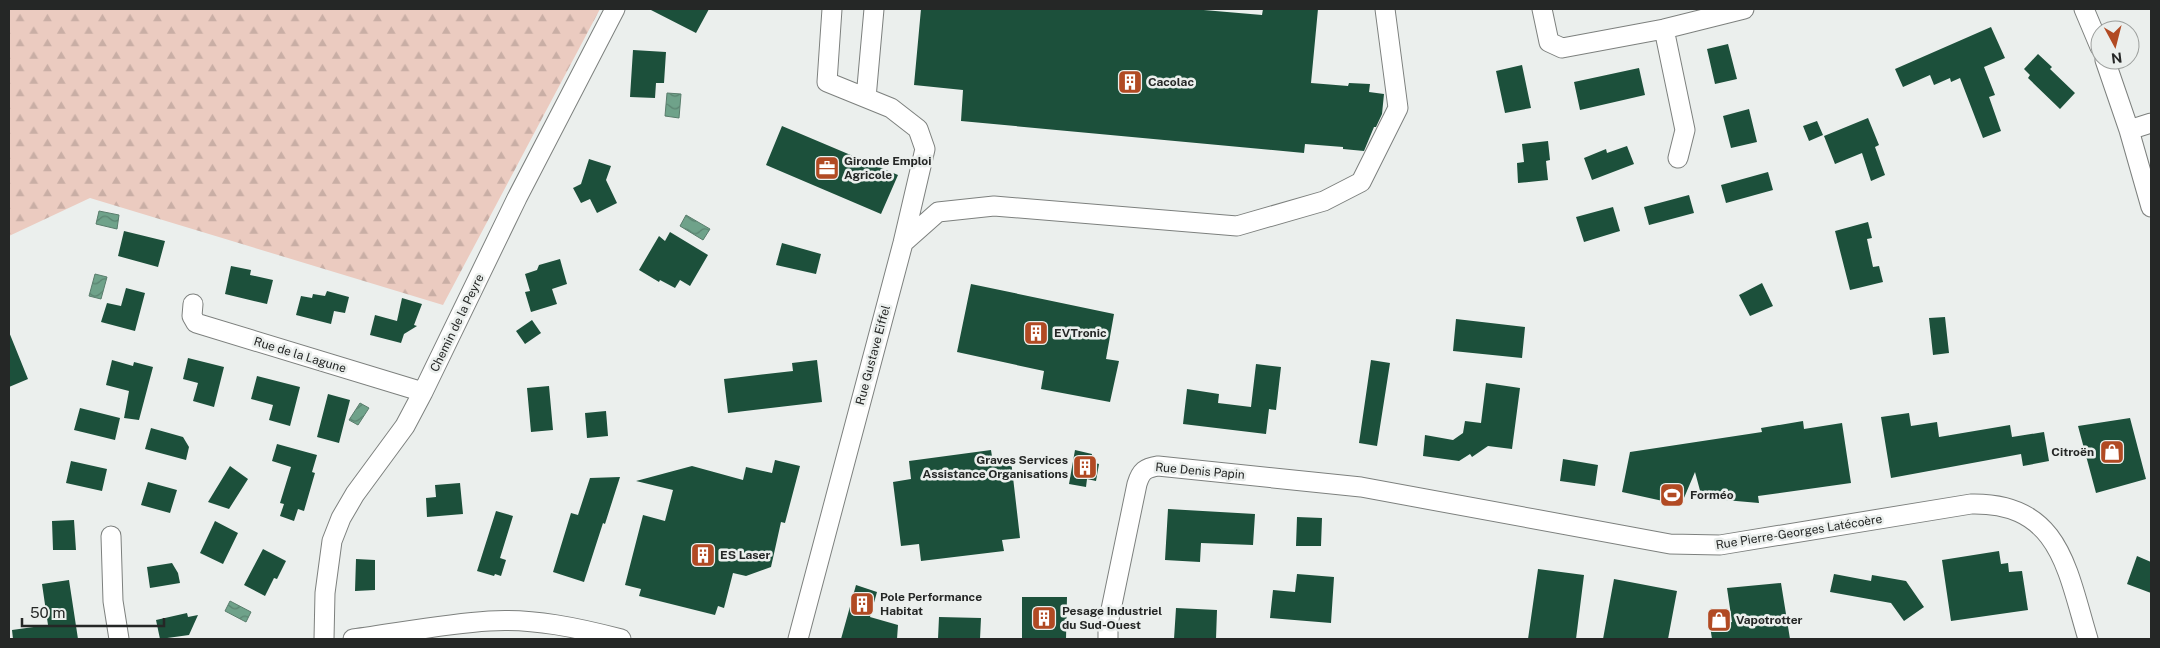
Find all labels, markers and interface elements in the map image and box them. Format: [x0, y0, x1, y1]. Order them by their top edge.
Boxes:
north arrow [2090, 20, 2140, 70]
text: N [2110, 49, 2123, 67]
building icon: Cacolac [1117, 69, 1143, 95]
place label: Cacolac [1148, 75, 1194, 89]
place label: Gironde Emploi Agricole [844, 154, 931, 182]
office icon: Gironde Emploi Agricole [814, 155, 840, 181]
street label: Chemin de la Peyre [427, 272, 487, 374]
street label: Rue Gustave Eiffel [853, 303, 893, 406]
building icon: EVTronic [1023, 320, 1049, 346]
place label: EVTronic [1054, 326, 1107, 340]
street label: Rue de la Lagune [252, 334, 348, 376]
shop icon: Citroën [2099, 439, 2125, 465]
place label: Citroën [2051, 445, 2094, 459]
place label: Graves Services Assistance Organisations [923, 453, 1068, 481]
building icon: Graves Services Assistance Organisations [1072, 454, 1098, 480]
street label: Rue Denis Papin [1155, 460, 1245, 482]
sports icon: Forméo [1659, 482, 1685, 508]
place label: Forméo [1690, 488, 1734, 502]
street label: Rue Pierre-Georges Latécoère [1715, 512, 1883, 552]
building icon: ES Laser [690, 542, 716, 568]
place label: ES Laser [720, 548, 771, 562]
place label: Pole Performance Habitat [880, 590, 982, 618]
building icon: Pole Performance Habitat [849, 591, 875, 617]
scale bar [22, 596, 165, 628]
text: 50 m [30, 604, 65, 621]
place label: Pesage Industriel du Sud-Ouest [1062, 604, 1162, 632]
building icon: Pesage Industriel du Sud-Ouest [1031, 605, 1057, 631]
shop icon: Vapotrotter [1706, 607, 1732, 633]
place label: Vapotrotter [1736, 613, 1803, 627]

